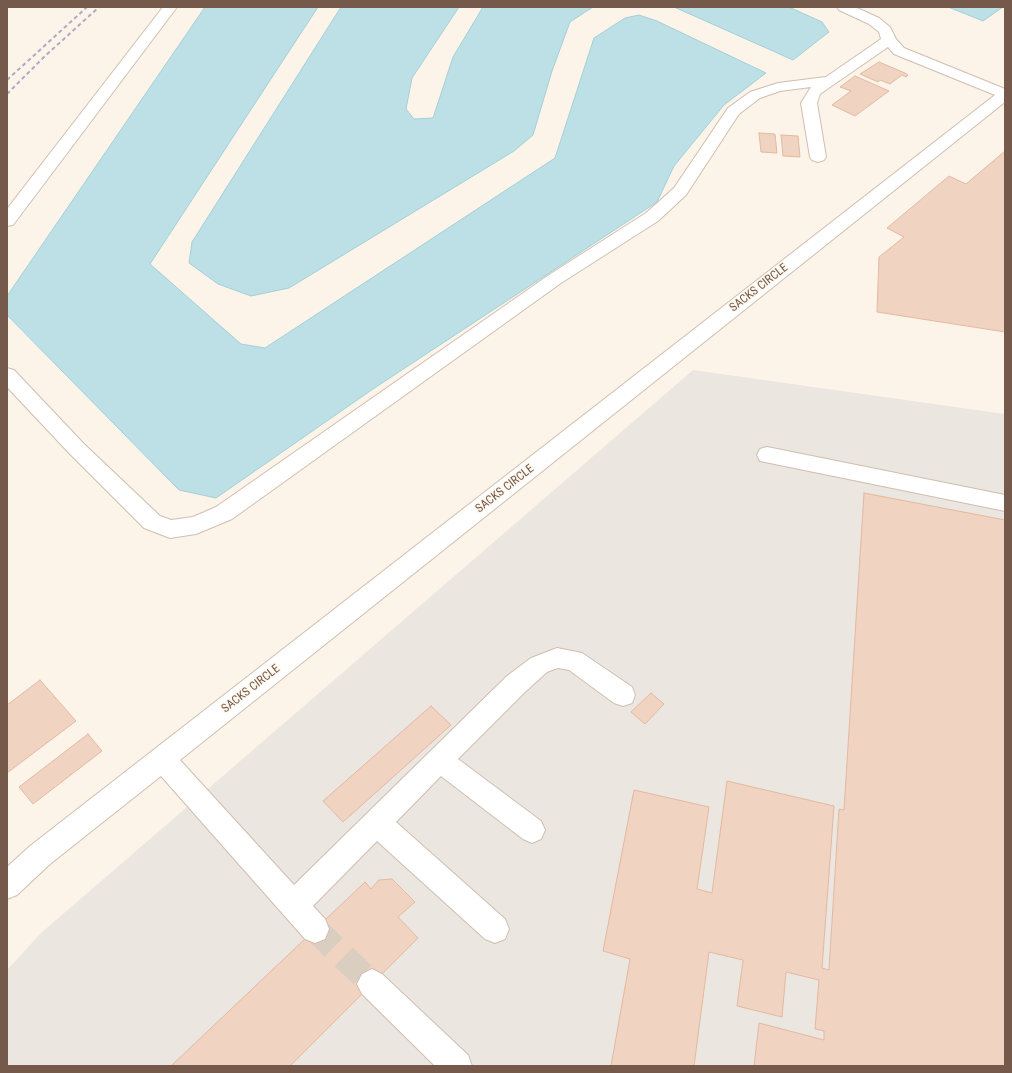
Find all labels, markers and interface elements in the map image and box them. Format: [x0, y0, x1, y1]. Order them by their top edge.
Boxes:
street label: SACKS CIRCLE [727, 261, 791, 315]
street label: SACKS CIRCLE [473, 462, 537, 516]
street label: SACKS CIRCLE [219, 662, 283, 716]

